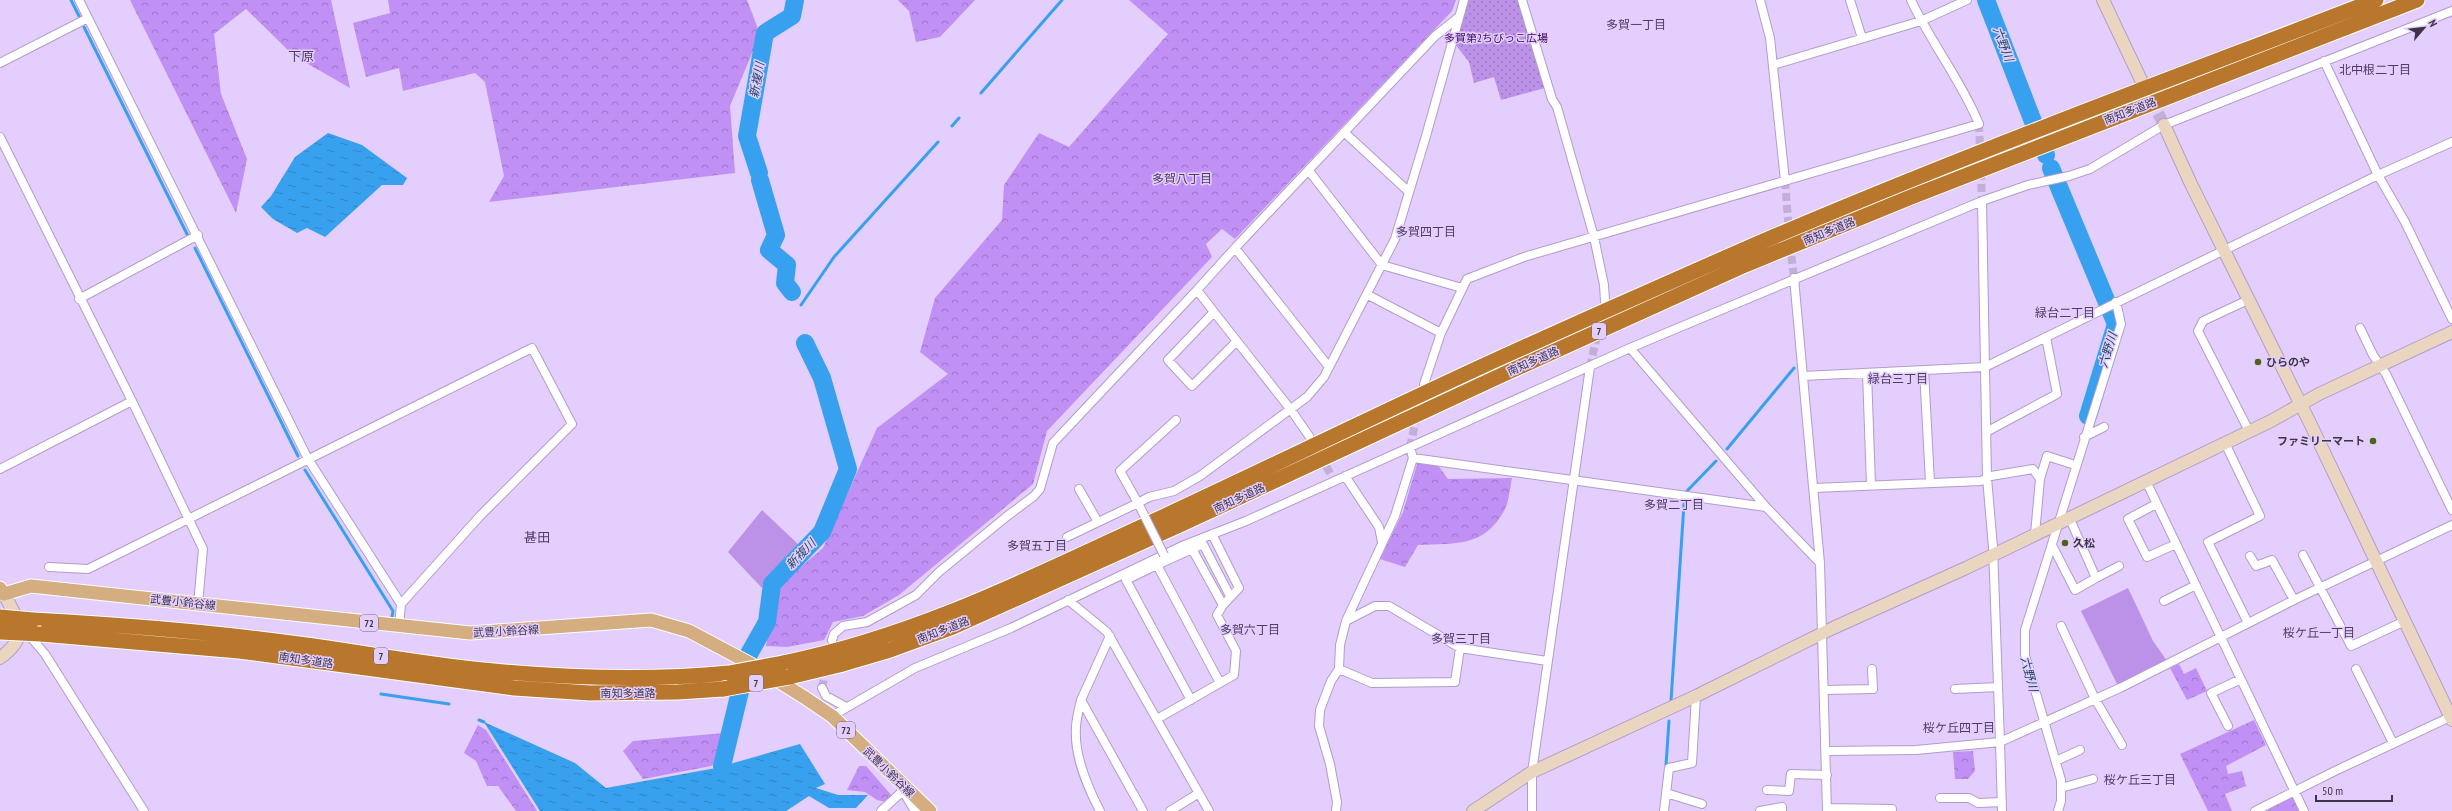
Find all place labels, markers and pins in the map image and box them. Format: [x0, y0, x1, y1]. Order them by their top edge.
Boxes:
place label: ひらのや [2266, 355, 2310, 369]
marker: ひらのや [2253, 357, 2263, 367]
place label: ファミリーマート [2277, 434, 2365, 448]
marker: ファミリーマート [2368, 436, 2378, 446]
place label: 久松 [2073, 536, 2095, 550]
marker: 久松 [2060, 538, 2070, 548]

